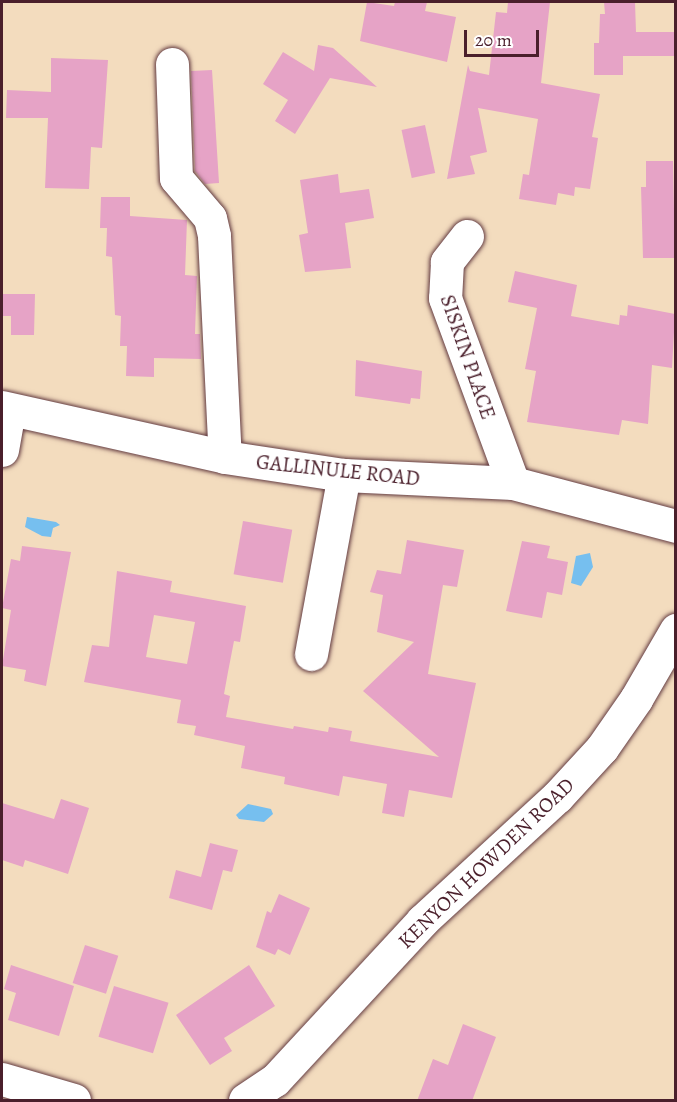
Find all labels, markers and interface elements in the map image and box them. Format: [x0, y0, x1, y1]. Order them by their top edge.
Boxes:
scale bar [467, 18, 542, 56]
text: 20 m [475, 28, 512, 52]
street label: SISKIN PLACE [435, 291, 501, 423]
street label: GALLINULE ROAD [255, 449, 421, 491]
street label: KENYON HOWDEN ROAD [393, 772, 579, 954]

